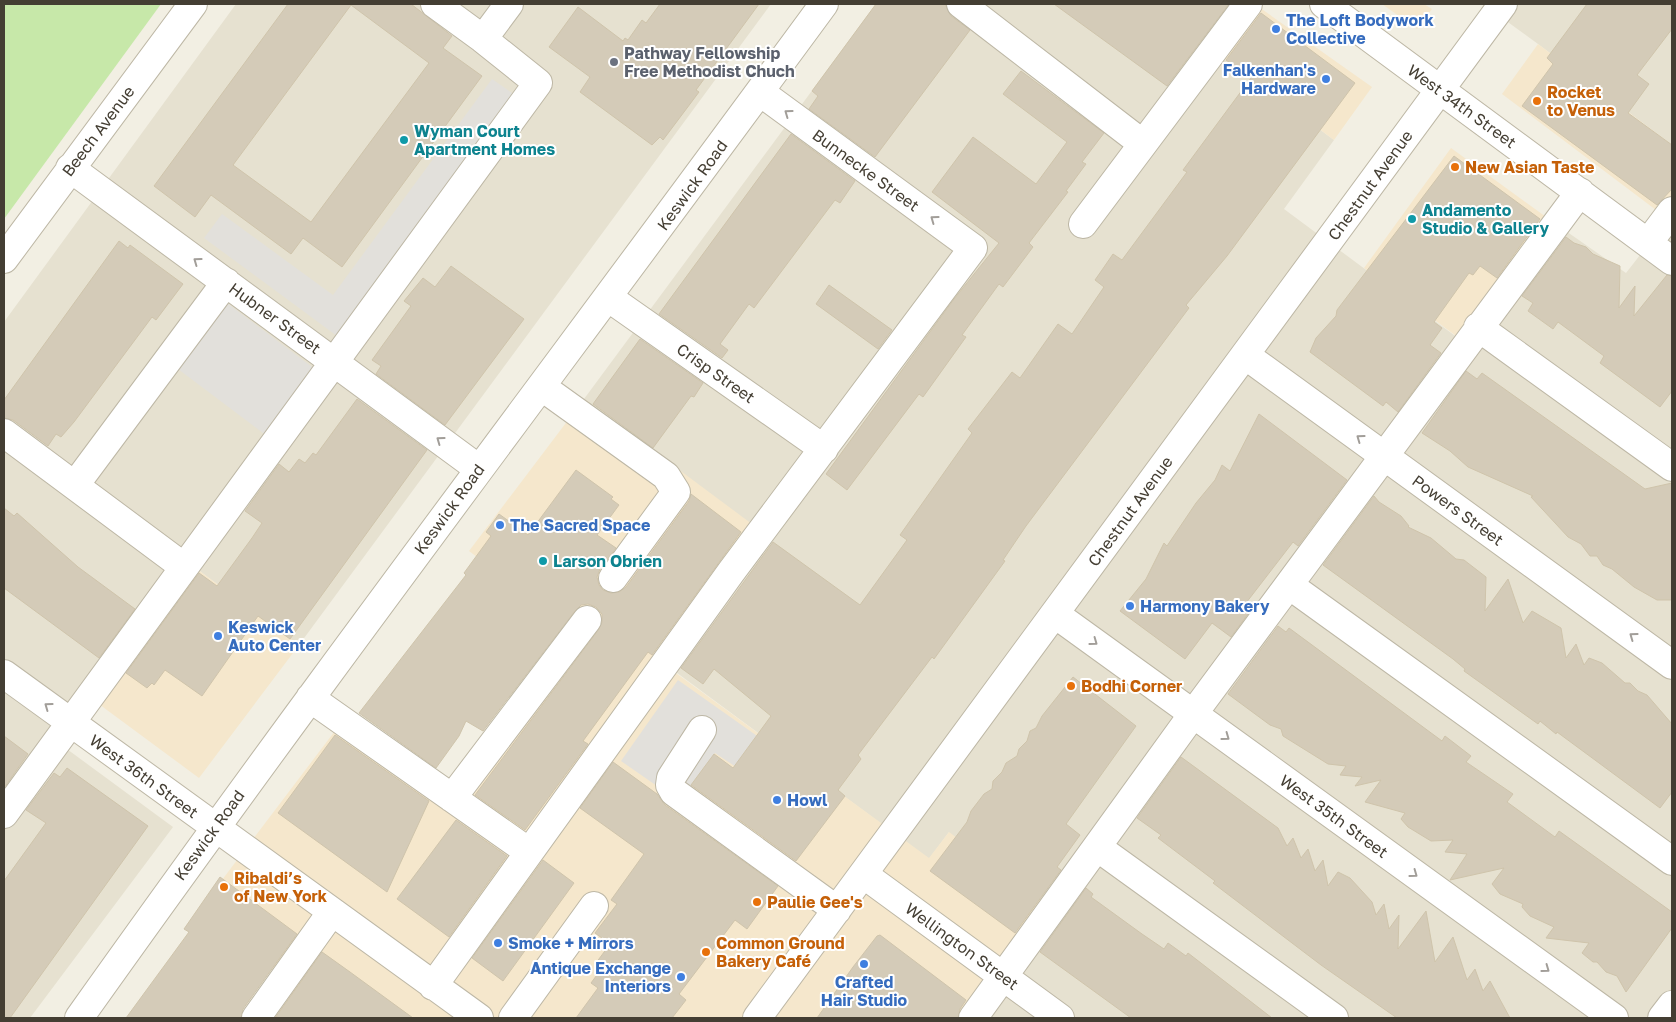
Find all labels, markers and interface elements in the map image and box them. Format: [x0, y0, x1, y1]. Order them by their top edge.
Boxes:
place label: The Loft Bodywork Collective [1286, 10, 1434, 48]
marker: The Loft Bodywork Collective [1270, 23, 1282, 35]
place label: Pathway Fellowship Free Methodist Chuch [624, 43, 795, 81]
marker: Pathway Fellowship Free Methodist Chuch [608, 56, 620, 68]
place label: Falkenhan's Hardware [1223, 60, 1316, 98]
street label: West 34th Street [1404, 60, 1520, 152]
marker: Falkenhan's Hardware [1320, 73, 1332, 85]
street label: Beech Avenue [57, 82, 139, 180]
place label: Rocket to Venus [1547, 82, 1615, 120]
marker: Rocket to Venus [1531, 95, 1543, 107]
one-way arrow [784, 110, 794, 119]
place label: Wyman Court Apartment Homes [414, 121, 555, 159]
street label: Bunnecke Street [809, 124, 923, 216]
street label: Chestnut Avenue [1323, 126, 1417, 244]
marker: Wyman Court Apartment Homes [398, 134, 410, 146]
street label: Keswick Road [653, 136, 731, 234]
place label: New Asian Taste [1465, 157, 1595, 177]
marker: New Asian Taste [1449, 161, 1461, 173]
place label: Andamento Studio & Gallery [1422, 200, 1549, 238]
marker: Andamento Studio & Gallery [1406, 213, 1418, 225]
one-way arrow [930, 216, 940, 225]
one-way arrow [193, 258, 203, 267]
street label: Hubner Street [225, 278, 325, 358]
street label: Crisp Street [673, 339, 759, 407]
one-way arrow [1356, 435, 1365, 444]
one-way arrow [437, 437, 446, 445]
street label: Chestnut Avenue [1083, 452, 1177, 570]
street label: Keswick Road [410, 460, 488, 558]
street label: Powers Street [1408, 470, 1508, 550]
place label: The Sacred Space [510, 515, 650, 535]
marker: The Sacred Space [494, 519, 506, 531]
place label: Larson Obrien [553, 551, 662, 571]
marker: Larson Obrien [537, 555, 549, 567]
place label: Harmony Bakery [1140, 596, 1270, 616]
marker: Harmony Bakery [1124, 600, 1136, 612]
place label: Keswick Auto Center [228, 617, 321, 655]
marker: Keswick Auto Center [212, 630, 224, 642]
one-way arrow [1629, 633, 1639, 642]
one-way arrow [1088, 636, 1098, 645]
place label: Bodhi Corner [1081, 676, 1182, 696]
marker: Bodhi Corner [1065, 680, 1077, 692]
one-way arrow [44, 703, 54, 712]
street label: West 36th Street [86, 730, 202, 822]
one-way arrow [1220, 732, 1229, 740]
street label: West 35th Street [1276, 770, 1392, 862]
street label: Keswick Road [170, 786, 248, 884]
place label: Howl [787, 790, 828, 810]
marker: Howl [771, 794, 783, 806]
place label: Ribaldi’s of New York [234, 868, 328, 906]
one-way arrow [1408, 868, 1418, 877]
marker: Ribaldi’s of New York [218, 881, 230, 893]
place label: Paulie Gee's [767, 892, 863, 912]
marker: Paulie Gee's [751, 896, 763, 908]
street label: Wellington Street [901, 898, 1023, 994]
place label: Smoke + Mirrors [508, 933, 634, 953]
place label: Common Ground Bakery Café [716, 933, 845, 971]
marker: Smoke + Mirrors [492, 937, 504, 949]
marker: Common Ground Bakery Café [700, 946, 712, 958]
place label: Antique Exchange Interiors [530, 958, 671, 996]
marker: Crafted Hair Studio [858, 958, 870, 970]
one-way arrow [1540, 963, 1550, 972]
marker: Antique Exchange Interiors [675, 971, 687, 983]
place label: Crafted Hair Studio [821, 972, 908, 1010]

